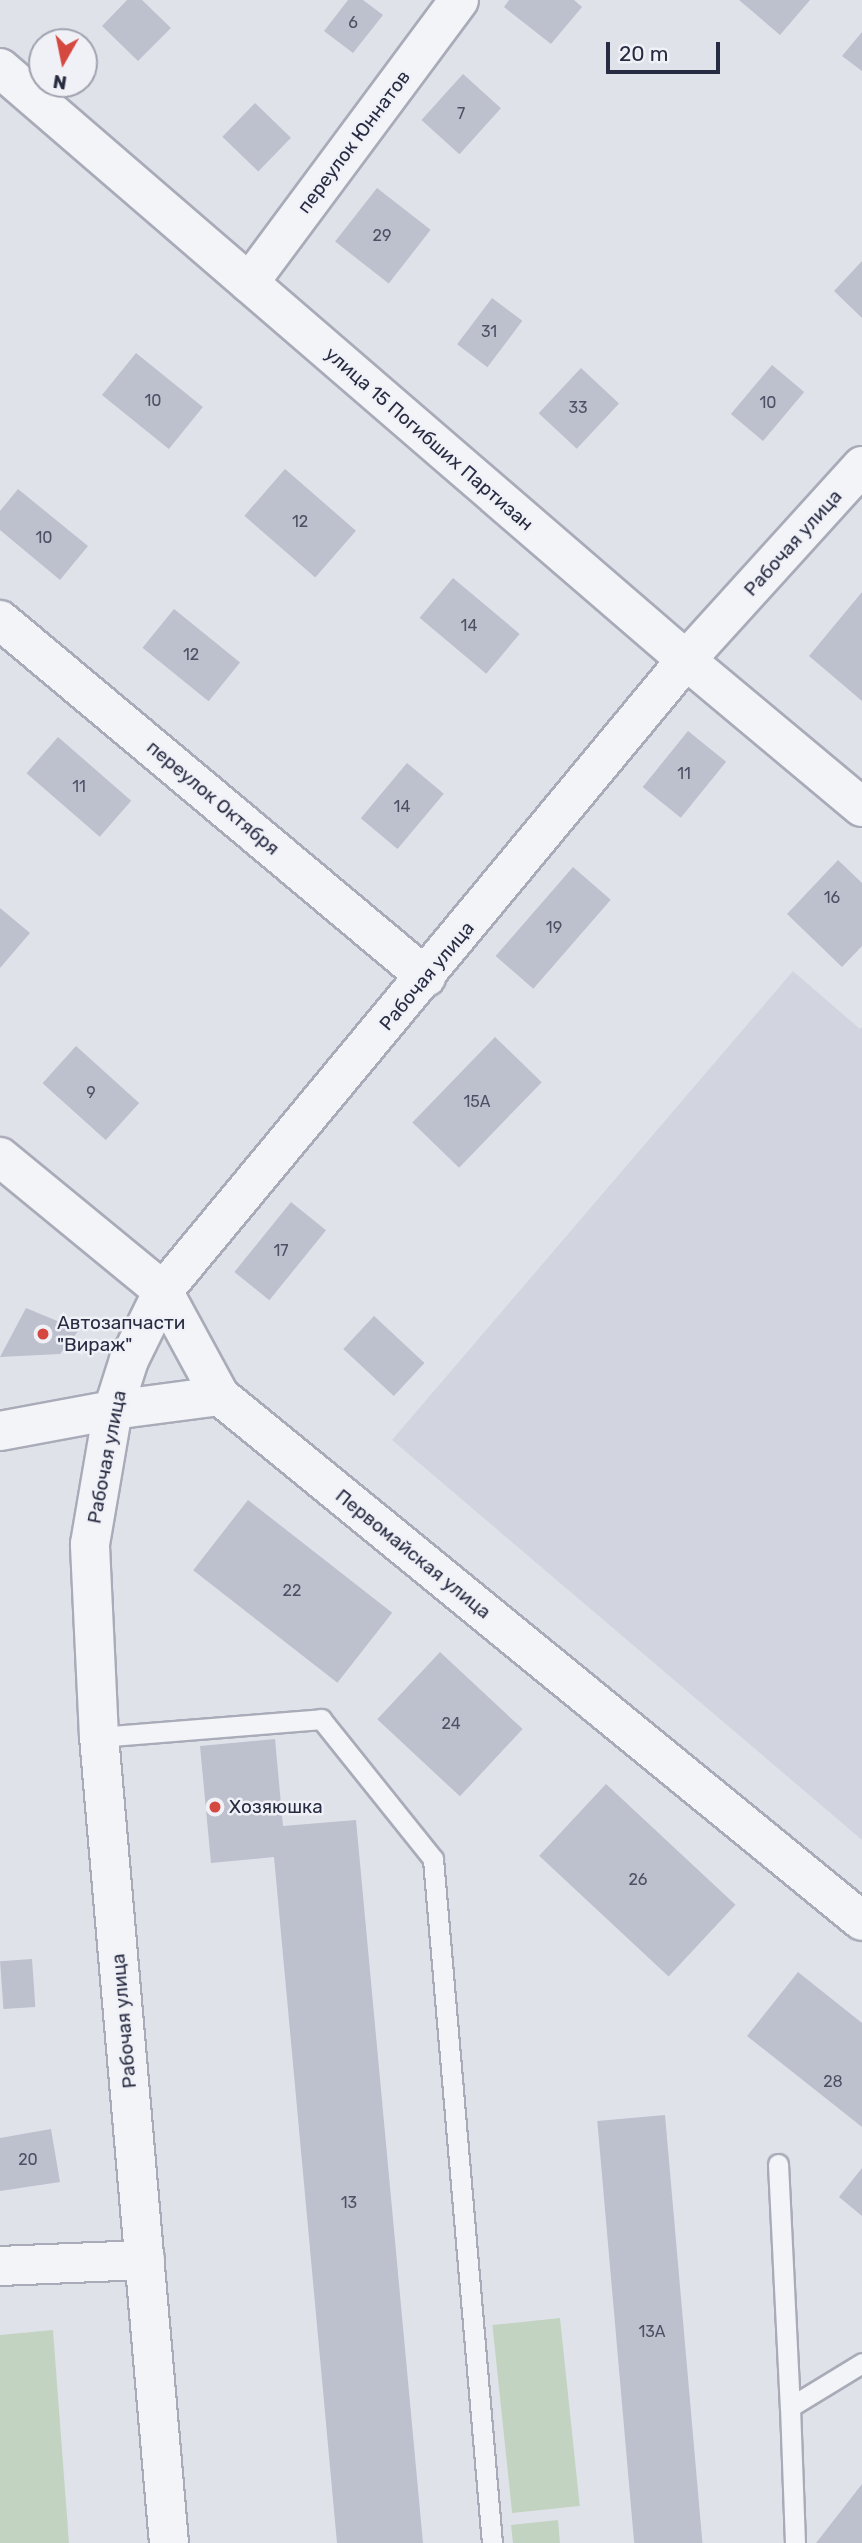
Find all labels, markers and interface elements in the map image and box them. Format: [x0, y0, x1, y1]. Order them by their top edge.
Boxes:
house number: 6 [348, 13, 358, 33]
north arrow [28, 28, 98, 98]
scale bar [610, 28, 724, 72]
text: 20 m [619, 41, 668, 66]
street label: переулок Юннатов [293, 66, 415, 218]
text: N [51, 70, 69, 95]
house number: 7 [457, 104, 465, 124]
house number: 29 [373, 226, 391, 246]
house number: 31 [481, 322, 497, 342]
street label: улица 15 Погибших Партизан [320, 342, 538, 536]
house number: 10 [144, 391, 162, 411]
house number: 10 [759, 393, 777, 413]
house number: 33 [568, 398, 588, 418]
street label: Рабочая улица [739, 485, 847, 601]
house number: 12 [292, 512, 308, 532]
house number: 10 [35, 528, 53, 548]
house number: 14 [461, 616, 477, 636]
house number: 12 [183, 645, 199, 665]
street label: переулок Октября [142, 736, 284, 860]
house number: 11 [677, 764, 691, 784]
house number: 11 [72, 777, 86, 797]
house number: 14 [394, 797, 410, 817]
house number: 16 [824, 888, 840, 908]
street label: Рабочая улица [375, 917, 479, 1035]
house number: 19 [546, 918, 562, 938]
house number: 9 [86, 1083, 96, 1103]
house number: 15А [463, 1092, 491, 1112]
house number: 17 [273, 1241, 289, 1261]
place label: Автозапчасти "Вираж" [57, 1312, 185, 1356]
marker: Автозапчасти "Вираж" [35, 1326, 51, 1342]
street label: Рабочая улица [83, 1388, 131, 1526]
street label: Первомайская улица [331, 1484, 495, 1624]
house number: 22 [283, 1581, 301, 1601]
house number: 24 [441, 1714, 461, 1734]
place label: Хозяюшка [229, 1796, 323, 1818]
marker: Хозяюшка [207, 1799, 223, 1815]
house number: 26 [628, 1870, 648, 1890]
street label: Рабочая улица [107, 1953, 141, 2089]
house number: 28 [823, 2072, 843, 2092]
house number: 20 [18, 2150, 38, 2170]
house number: 13 [341, 2193, 357, 2213]
house number: 13А [638, 2322, 666, 2342]

